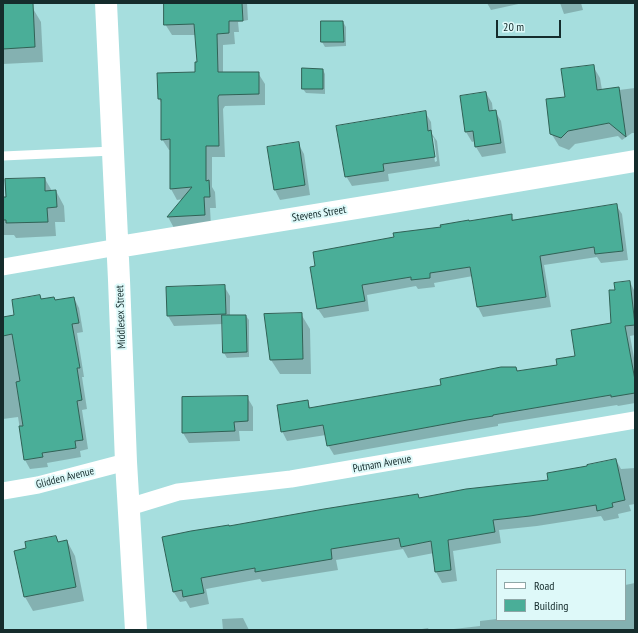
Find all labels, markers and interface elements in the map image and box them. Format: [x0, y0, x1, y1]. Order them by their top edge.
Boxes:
scale bar [498, 12, 563, 38]
text: 20 m [503, 19, 524, 34]
street label: Stevens Street [291, 203, 347, 225]
street label: Middlesex Street [113, 285, 129, 349]
street label: Putnam Avenue [352, 452, 412, 476]
street label: Glidden Avenue [35, 464, 95, 492]
legend [496, 569, 626, 621]
text: Road [534, 578, 554, 593]
text: Building [534, 598, 569, 613]

